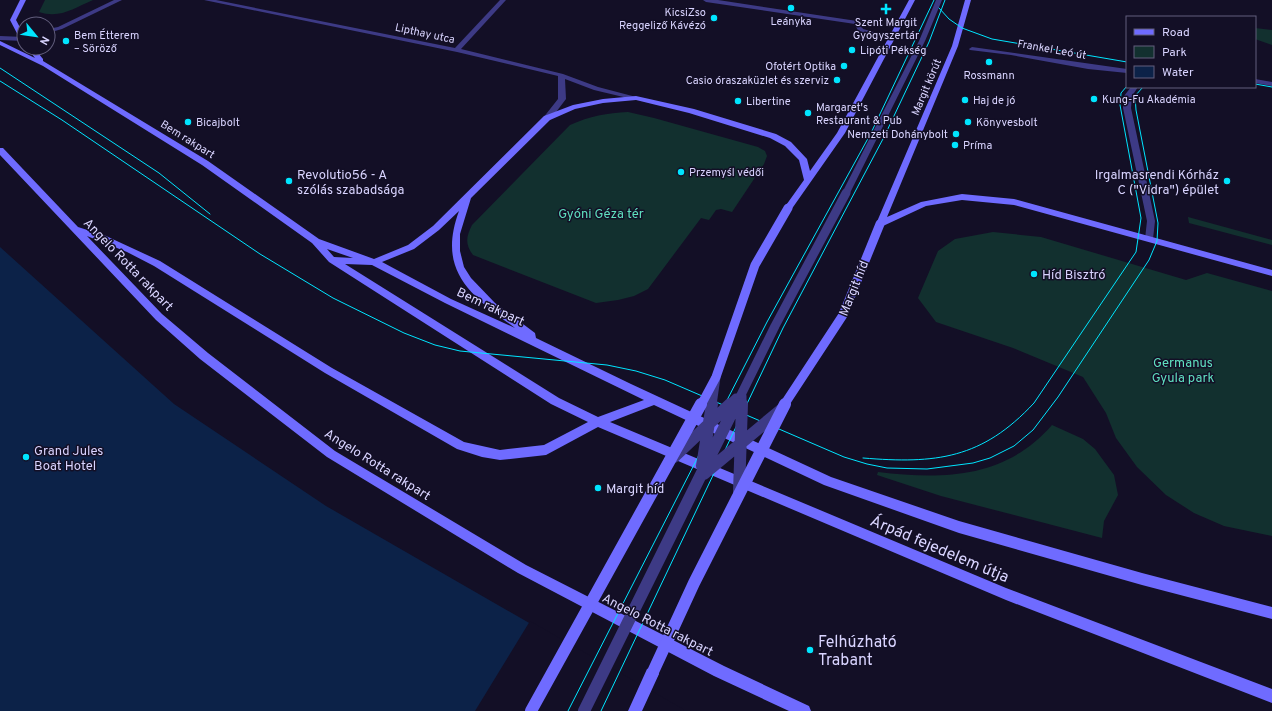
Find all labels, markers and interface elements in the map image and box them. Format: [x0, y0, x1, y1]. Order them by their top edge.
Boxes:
marker: Leányka [786, 3, 796, 13]
marker: Szent Margit Gyógyszertár [881, 4, 891, 14]
place label: KicsiZso Reggeliző Kávézó [619, 6, 706, 33]
marker: KicsiZso Reggeliző Kávézó [709, 13, 719, 23]
place label: Leányka [770, 15, 812, 29]
north arrow [16, 16, 56, 56]
place label: Szent Margit Gyógyszertár [853, 16, 920, 43]
legend [1126, 16, 1256, 88]
street label: Lipthay utca [394, 21, 456, 47]
text: Road [1162, 25, 1190, 41]
place label: Bem Étterem – Söröző [74, 28, 139, 56]
text: N [36, 34, 52, 47]
marker: Bem Étterem – Söröző [61, 36, 71, 46]
street label: Frankel Leó út [1016, 37, 1087, 63]
place label: Lipóti Pékség [860, 44, 926, 58]
marker: Lipóti Pékség [847, 45, 857, 55]
text: Park [1162, 45, 1187, 61]
street label: Margit körút [909, 57, 945, 118]
marker: Rossmann [984, 57, 994, 67]
place label: Ofotért Optika [765, 60, 836, 74]
marker: Ofotért Optika [839, 61, 849, 71]
text: Water [1162, 65, 1194, 81]
place label: Rossmann [963, 69, 1015, 83]
place label: Casio óraszaküzlet és szerviz [686, 74, 829, 88]
marker: Casio óraszaküzlet és szerviz [832, 75, 842, 85]
place label: Kung-Fu Akadémia [1102, 93, 1196, 107]
place label: Haj de jó [973, 94, 1015, 108]
marker: Kung-Fu Akadémia [1089, 94, 1099, 104]
place label: Libertine [746, 95, 791, 109]
marker: Haj de jó [960, 95, 970, 105]
marker: Libertine [733, 96, 743, 106]
place label: Margaret's Restaurant & Pub [816, 101, 902, 128]
marker: Margaret's Restaurant & Pub [803, 108, 813, 118]
place label: Bicajbolt [196, 116, 240, 130]
place label: Könyvesbolt [976, 116, 1038, 130]
marker: Bicajbolt [183, 117, 193, 127]
marker: Könyvesbolt [963, 117, 973, 127]
street label: Bem rakpart [158, 118, 217, 162]
place label: Nemzeti Dohánybolt [847, 128, 948, 142]
marker: Nemzeti Dohánybolt [951, 129, 961, 139]
place label: Príma [963, 139, 992, 153]
marker: Príma [950, 140, 960, 150]
place label: Przemyśl védői [689, 166, 764, 180]
marker: Przemyśl védői [676, 167, 686, 177]
place label: Revolutio56 - A szólás szabadsága [297, 168, 404, 199]
place label: Irgalmasrendi Kórház C ("Vidra") épület [1095, 168, 1219, 199]
marker: Revolutio56 - A szólás szabadsága [284, 176, 294, 186]
marker: Irgalmasrendi Kórház C ("Vidra") épület [1222, 176, 1232, 186]
park label: Gyóni Géza tér [558, 207, 644, 223]
street label: Angelo Rotta rakpart [79, 216, 176, 315]
street label: Margit híd [837, 259, 873, 319]
place label: Híd Bisztró [1042, 268, 1106, 284]
marker: Híd Bisztró [1029, 269, 1039, 279]
street label: Bem rakpart [454, 285, 527, 331]
park label: Germanus Gyula park [1152, 356, 1214, 387]
street label: Angelo Rotta rakpart [321, 426, 433, 505]
place label: Grand Jules Boat Hotel [34, 444, 103, 475]
marker: Grand Jules Boat Hotel [21, 452, 31, 462]
place label: Margit híd [606, 482, 664, 498]
marker: Margit híd [593, 483, 603, 493]
street label: Árpád fejedelem útja [867, 510, 1013, 588]
street label: Angelo Rotta rakpart [599, 591, 715, 661]
place label: Felhúzható Trabant [818, 633, 897, 671]
marker: Felhúzható Trabant [805, 645, 815, 655]

